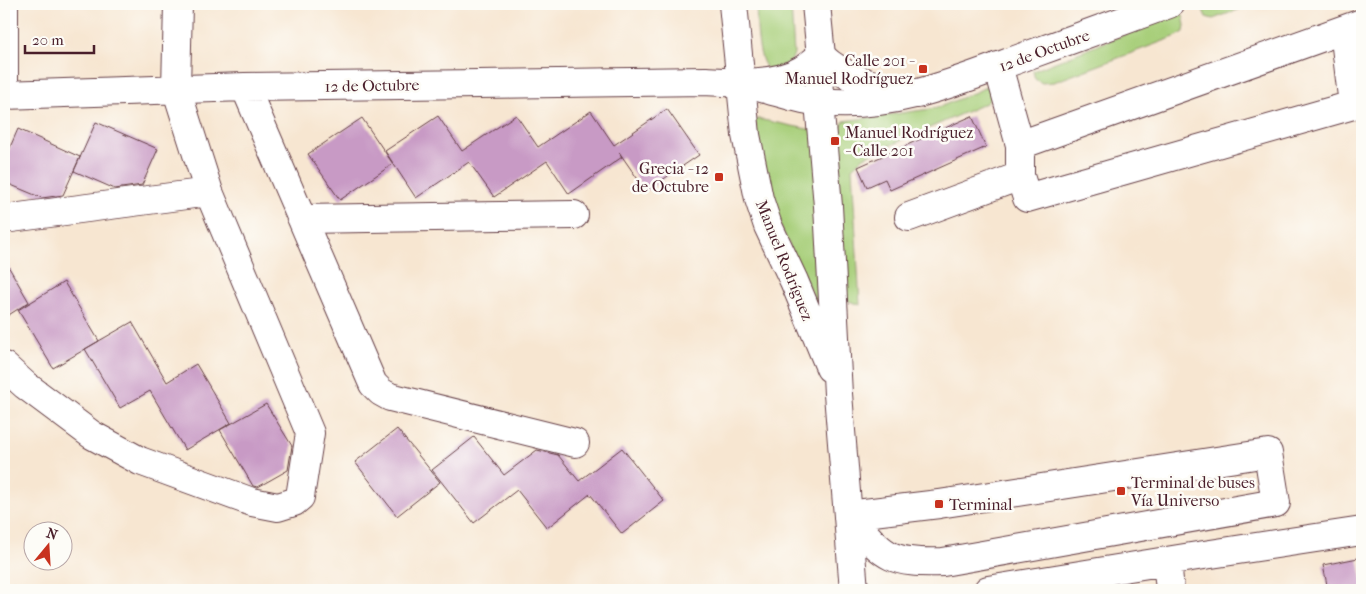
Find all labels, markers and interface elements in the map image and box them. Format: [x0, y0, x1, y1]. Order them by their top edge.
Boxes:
scale bar [25, 22, 94, 54]
street label: 12 de Octubre [996, 25, 1092, 76]
text: 20 m [32, 31, 64, 49]
place label: Calle 201 - Manuel Rodríguez [785, 51, 915, 88]
marker: Calle 201 - Manuel Rodríguez [917, 63, 929, 75]
street label: 12 de Octubre [324, 75, 420, 96]
place label: Manuel Rodríguez - Calle 201 [845, 123, 973, 160]
marker: Manuel Rodríguez - Calle 201 [829, 135, 841, 147]
place label: Grecia - 12 de Octubre [632, 159, 709, 196]
marker: Grecia - 12 de Octubre [713, 171, 725, 183]
street label: Manuel Rodríguez [752, 197, 817, 323]
place label: Terminal de buses Vía Universo [1130, 473, 1255, 510]
marker: Terminal de buses Vía Universo [1115, 485, 1127, 497]
place label: Terminal [949, 495, 1013, 514]
marker: Terminal [933, 498, 945, 510]
north arrow [22, 522, 72, 572]
text: N [44, 524, 60, 544]

